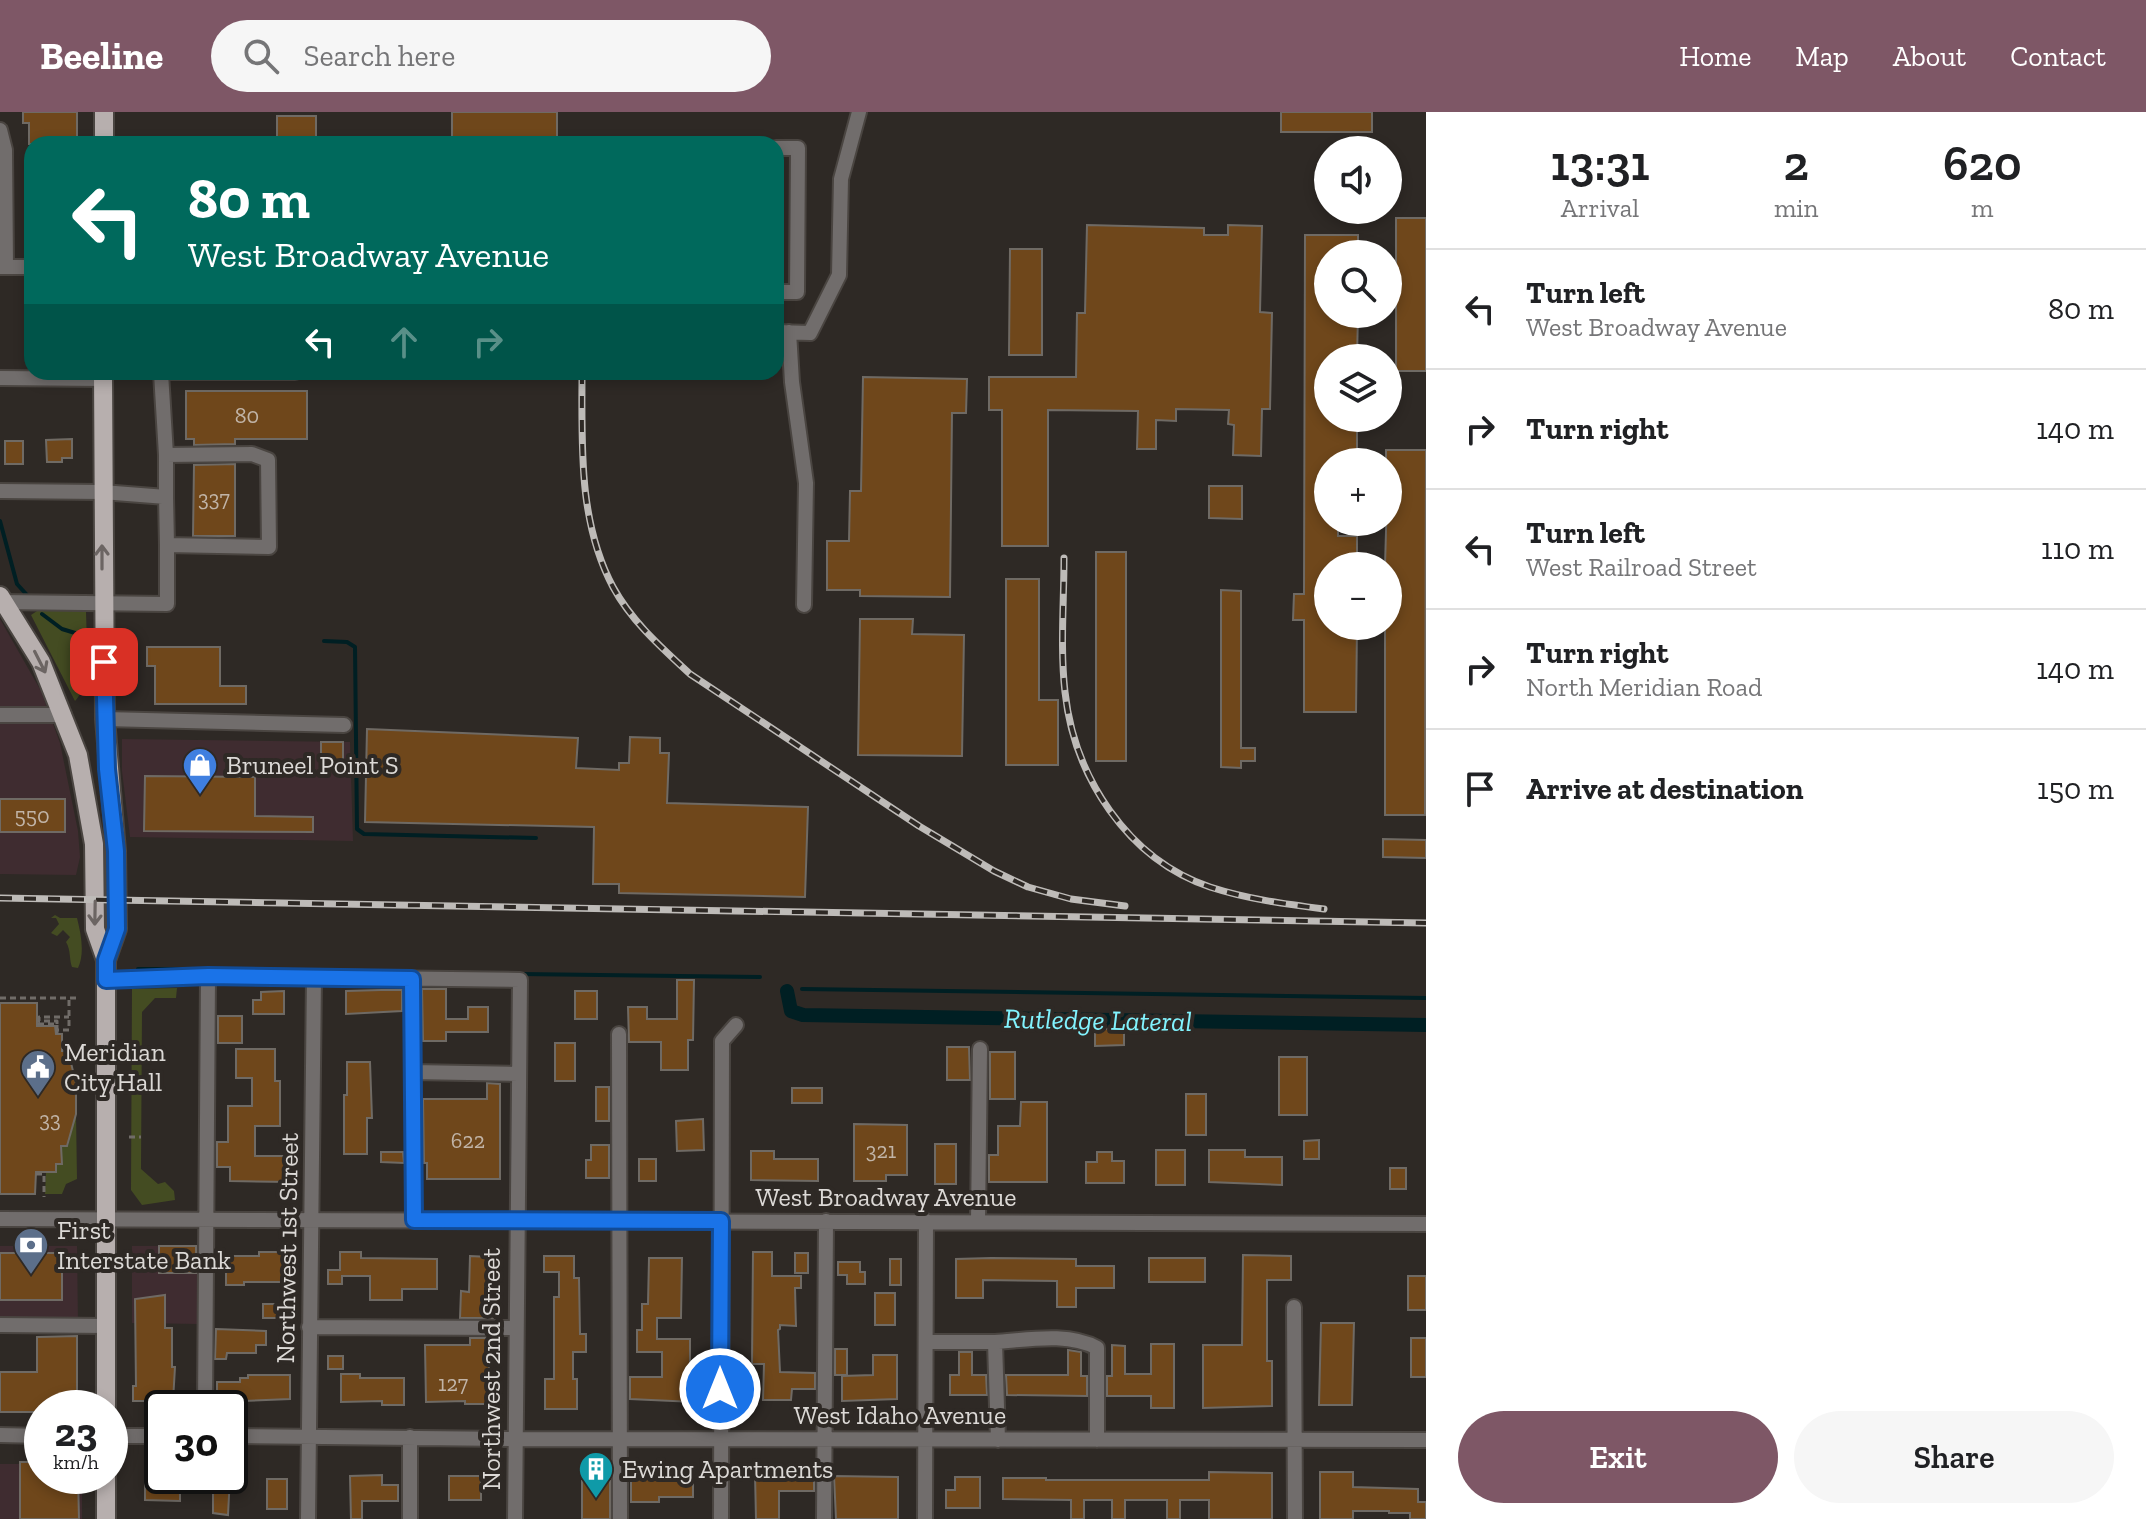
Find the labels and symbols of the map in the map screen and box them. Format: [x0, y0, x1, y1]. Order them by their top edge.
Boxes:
house number: 80 [235, 402, 259, 429]
house number: 337 [198, 485, 231, 512]
one-way arrow [94, 544, 110, 571]
pin [70, 628, 138, 696]
one-way arrow [33, 650, 48, 674]
shop icon: Bruneel Point S [181, 746, 219, 796]
place label: Bruneel Point S [226, 749, 399, 781]
house number: 550 [14, 802, 50, 829]
one-way arrow [87, 899, 103, 926]
water label: Rutledge Lateral [1004, 1002, 1192, 1038]
place label: Meridian City Hall [64, 1036, 166, 1098]
public building icon: Meridian City Hall [19, 1048, 57, 1098]
house number: 33 [39, 1106, 61, 1133]
house number: 622 [451, 1127, 485, 1154]
street label: Northwest 1st Street [269, 1132, 305, 1364]
house number: 321 [866, 1137, 897, 1164]
street label: West Broadway Avenue [756, 1181, 1016, 1213]
place label: First Interstate Bank [57, 1214, 232, 1276]
bank icon: First Interstate Bank [12, 1226, 50, 1276]
street label: Northwest 2nd Street [475, 1247, 507, 1490]
position arrow [678, 1347, 762, 1431]
house number: 127 [438, 1370, 469, 1397]
speed limit sign: 30 [144, 1390, 248, 1494]
street label: West Idaho Avenue [794, 1399, 1006, 1431]
building icon: Ewing Apartments [577, 1450, 615, 1500]
place label: Ewing Apartments [622, 1453, 833, 1485]

